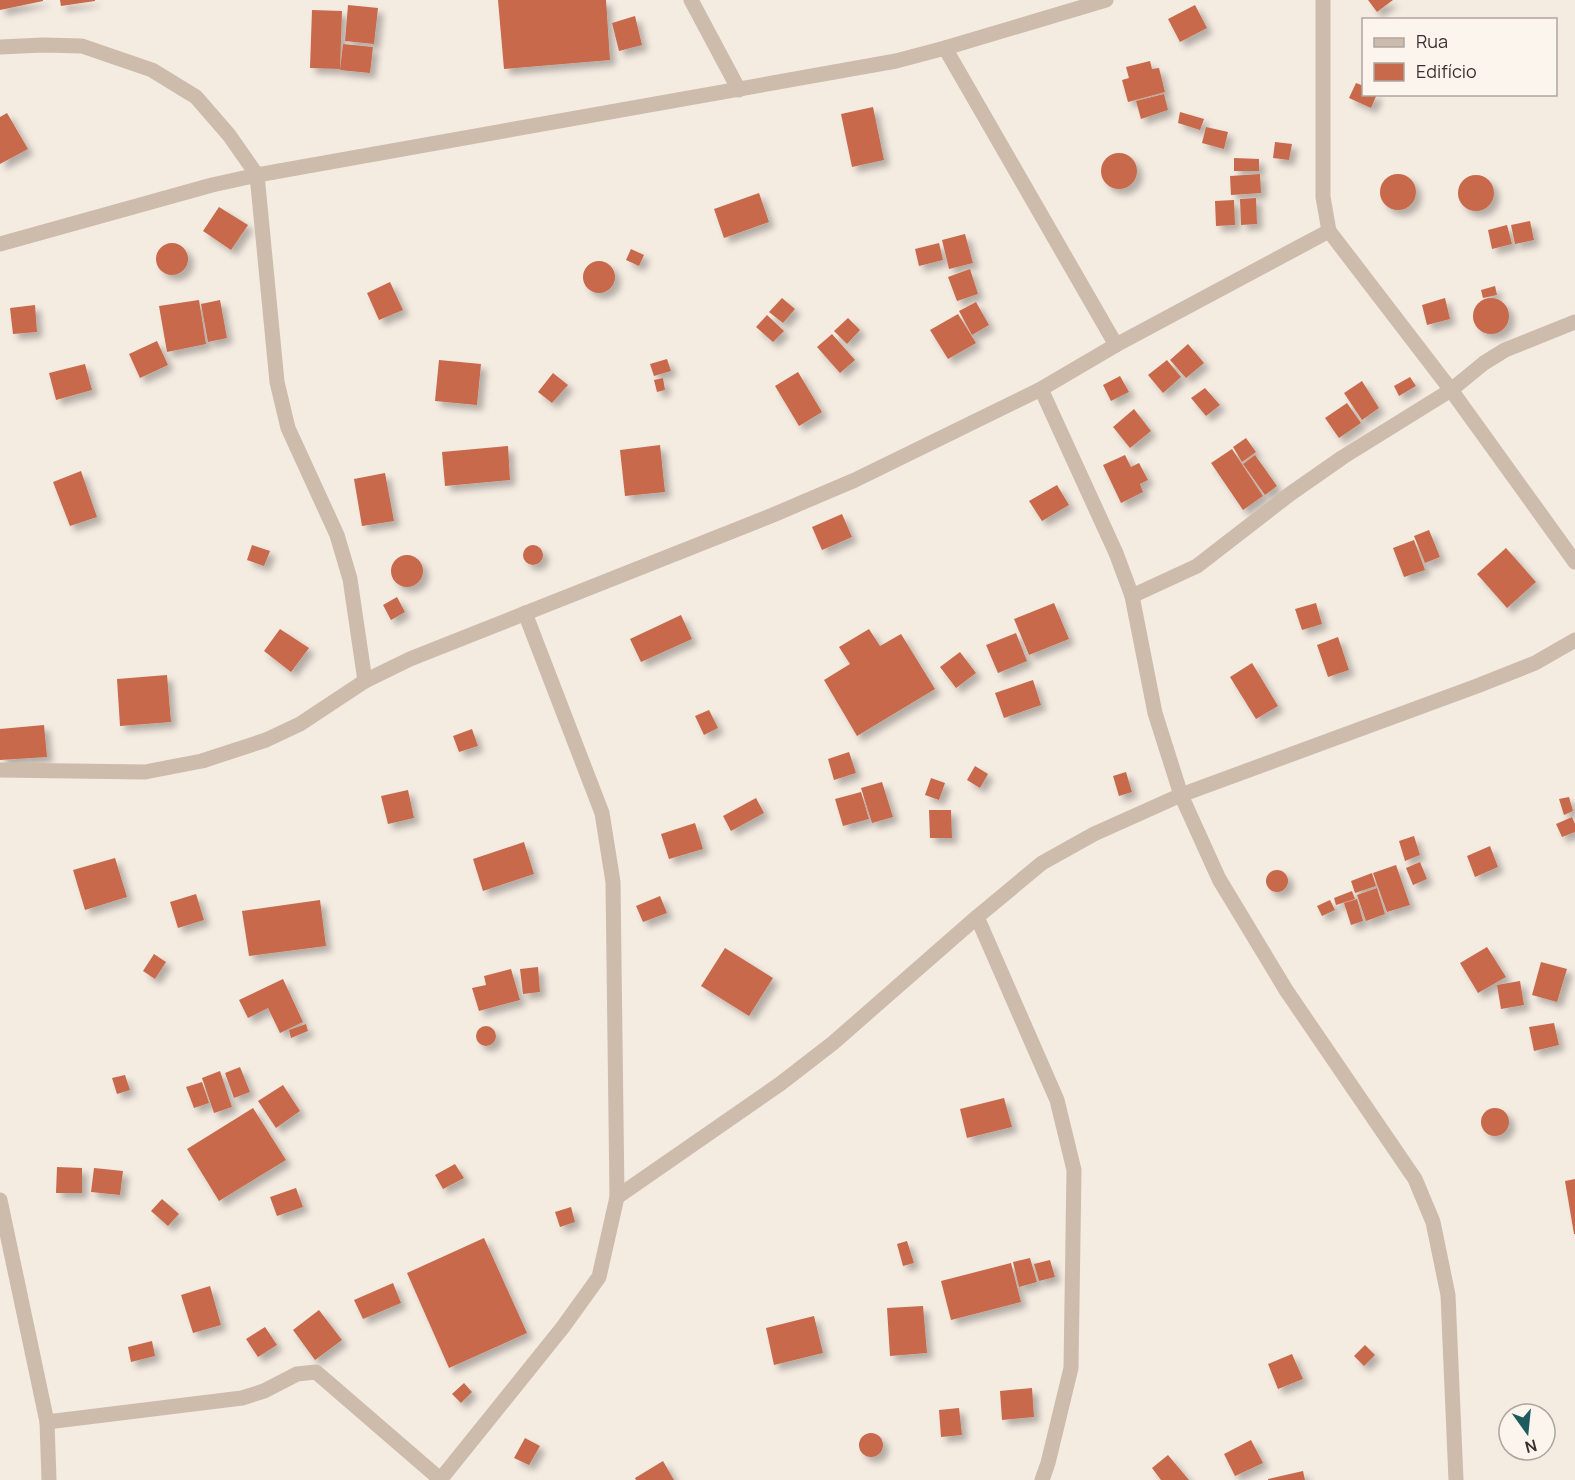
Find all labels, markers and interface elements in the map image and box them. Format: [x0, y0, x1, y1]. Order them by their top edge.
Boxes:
legend [1362, 18, 1557, 96]
text: Rua [1416, 29, 1448, 53]
text: Edifício [1416, 59, 1477, 83]
north arrow [1497, 1402, 1557, 1462]
text: N [1522, 1434, 1539, 1459]

